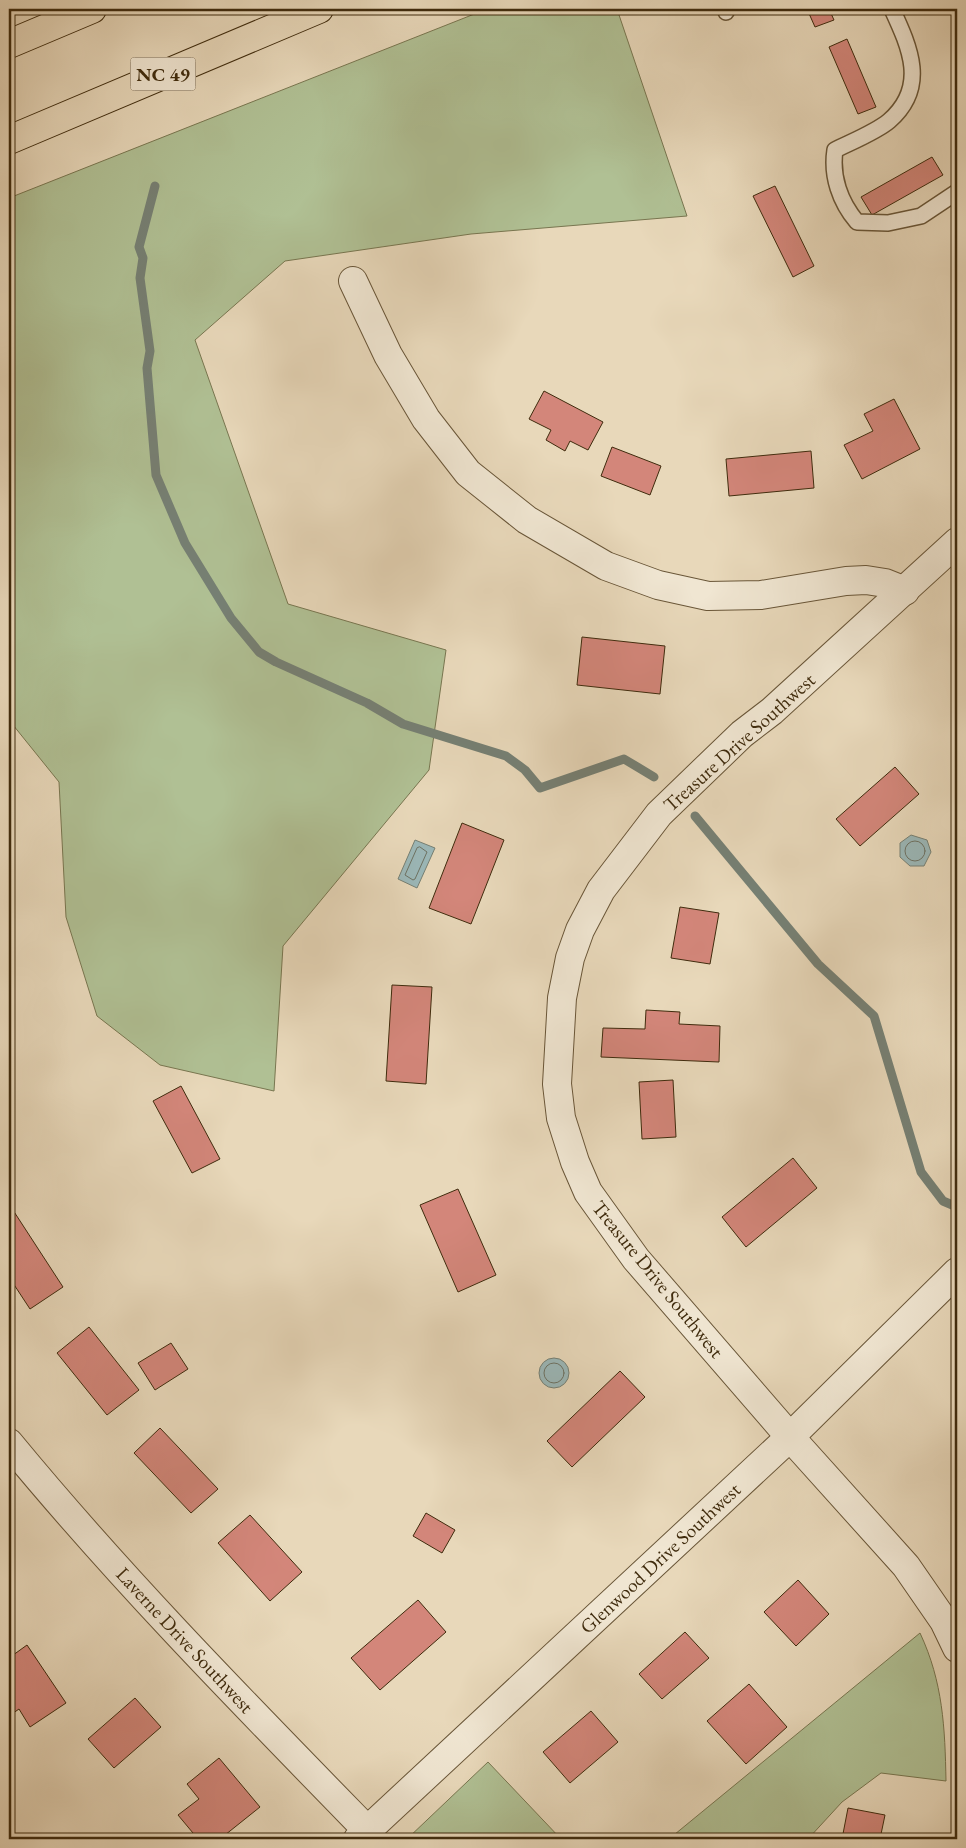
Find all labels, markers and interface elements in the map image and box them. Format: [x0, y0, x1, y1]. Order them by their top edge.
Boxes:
road number: NC 49 [130, 58, 196, 90]
street label: Treasure Drive Southwest [658, 666, 821, 817]
street label: Treasure Drive Southwest [586, 1195, 730, 1364]
street label: Glenwood Drive Southwest [574, 1476, 746, 1639]
street label: Laverne Drive Southwest [110, 1561, 260, 1719]

